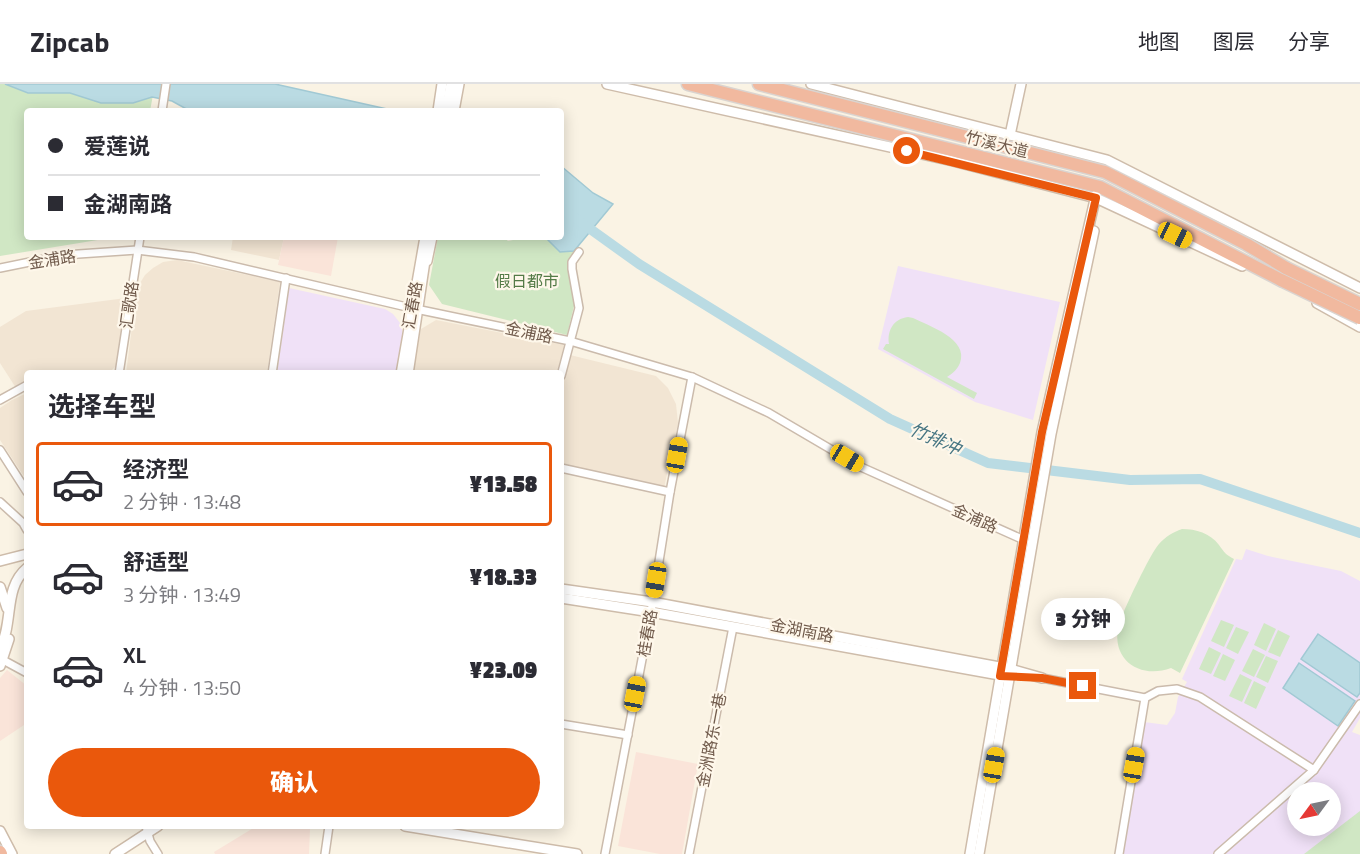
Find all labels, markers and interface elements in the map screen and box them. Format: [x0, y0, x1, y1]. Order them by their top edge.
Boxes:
text: Zipcab [30, 20, 109, 63]
text: 地图 [1138, 25, 1180, 57]
text: 图层 [1213, 25, 1255, 57]
text: 分享 [1288, 25, 1330, 57]
street label: 竹溪大道 [963, 125, 1031, 163]
text: 爱莲说 [84, 129, 150, 163]
route start [893, 137, 920, 164]
text: 金湖南路 [84, 187, 172, 221]
car [1155, 219, 1195, 251]
street label: 金浦路 [26, 243, 78, 275]
park label: 假日都市 [495, 269, 559, 293]
street label: 汇春路 [396, 279, 428, 331]
street label: 汇歌路 [114, 280, 144, 330]
street label: 金浦路 [503, 315, 555, 349]
text: 选择车型 [48, 385, 156, 426]
water label: 竹排冲 [905, 415, 967, 463]
car [665, 436, 689, 474]
car [827, 441, 867, 475]
text: 经济型 [123, 452, 189, 486]
icon: car [51, 457, 105, 511]
text: ¥13.58 [470, 467, 537, 501]
text: 2 分钟 · 13:48 [123, 486, 241, 517]
street label: 金浦路 [948, 497, 1002, 539]
text: 舒适型 [123, 545, 189, 579]
icon: car [51, 550, 105, 604]
text: ¥18.33 [470, 560, 537, 594]
car [644, 561, 668, 599]
text: 3 分钟 · 13:49 [123, 579, 241, 610]
callout: 3 分钟 [1041, 599, 1125, 641]
text: 3 分钟 [1055, 603, 1111, 634]
street label: 桂春路 [631, 607, 663, 659]
street label: 金湖南路 [768, 612, 836, 648]
text: XL [123, 638, 146, 672]
icon: car [51, 643, 105, 697]
text: ¥23.09 [470, 653, 537, 687]
text: 4 分钟 · 13:50 [123, 672, 241, 703]
route end [1069, 672, 1096, 699]
car [623, 675, 647, 713]
street label: 金洲路东一巷 [690, 691, 732, 789]
car [982, 746, 1006, 784]
car [1122, 746, 1146, 784]
button: 确认 [48, 748, 540, 817]
north arrow [1287, 782, 1341, 836]
map controls [1287, 782, 1341, 836]

